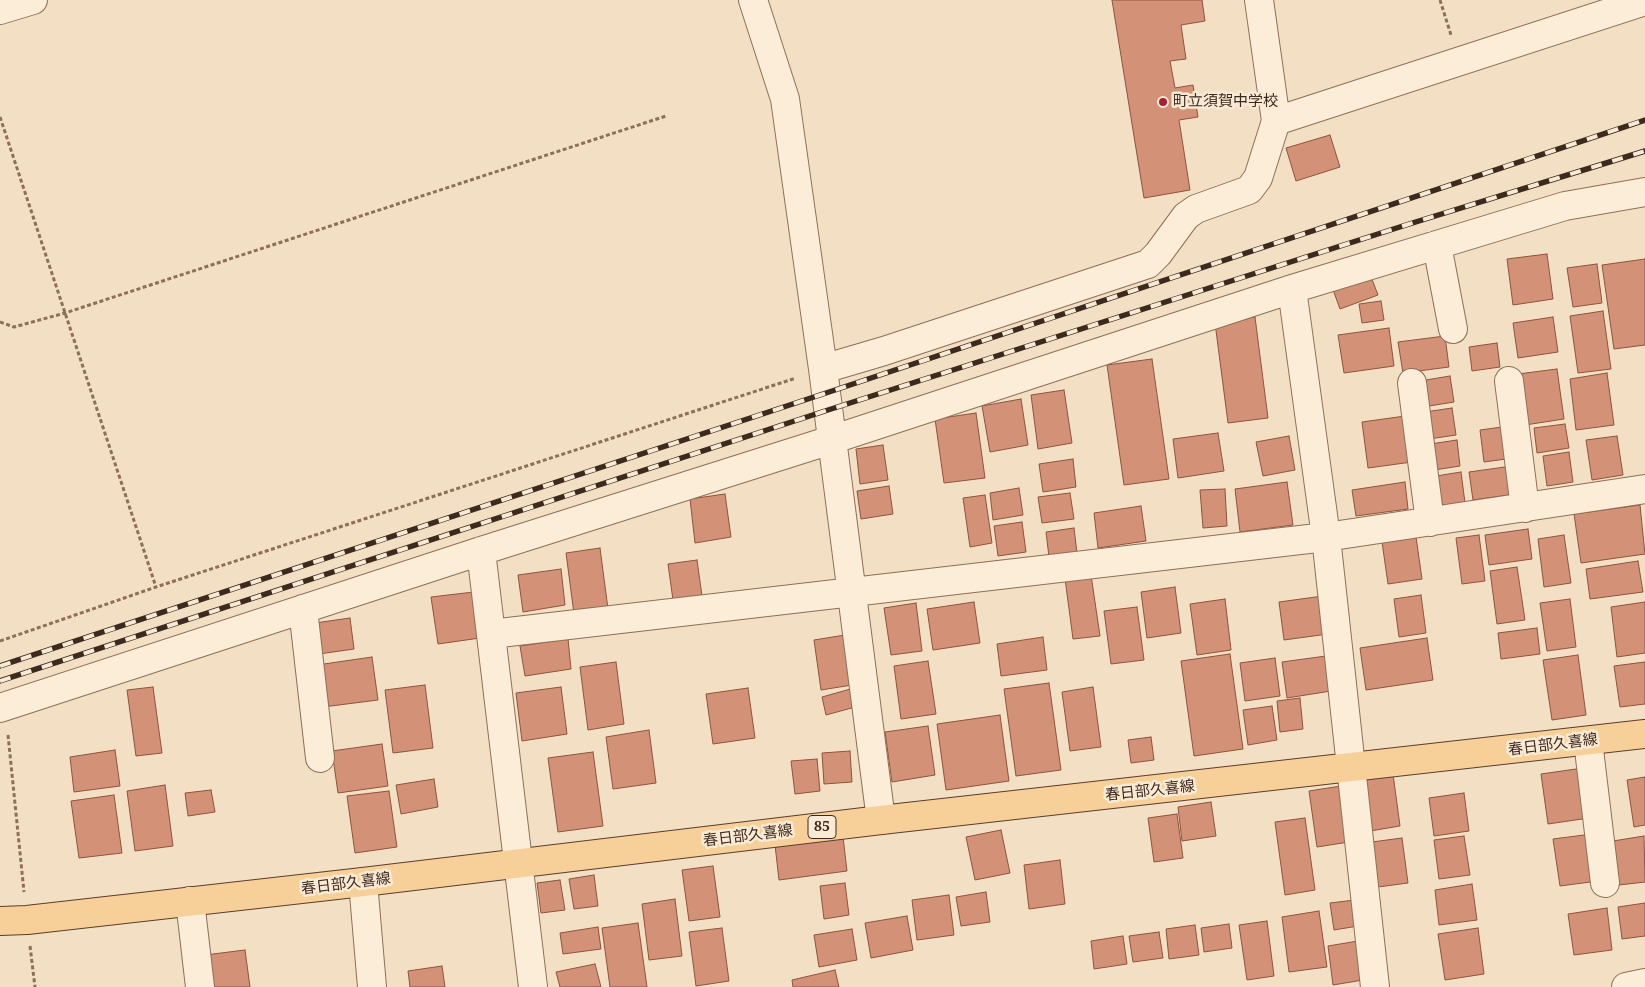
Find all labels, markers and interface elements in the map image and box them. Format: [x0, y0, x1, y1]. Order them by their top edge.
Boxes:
place label: 町立須賀中学校 [1173, 93, 1278, 111]
marker: 町立須賀中学校 [1157, 96, 1169, 108]
street label: 春日部久喜線 [1507, 731, 1599, 759]
street label: 春日部久喜線 [1104, 777, 1196, 805]
road number: 85 [808, 816, 836, 839]
street label: 春日部久喜線 [702, 822, 794, 850]
street label: 春日部久喜線 [300, 870, 392, 898]

